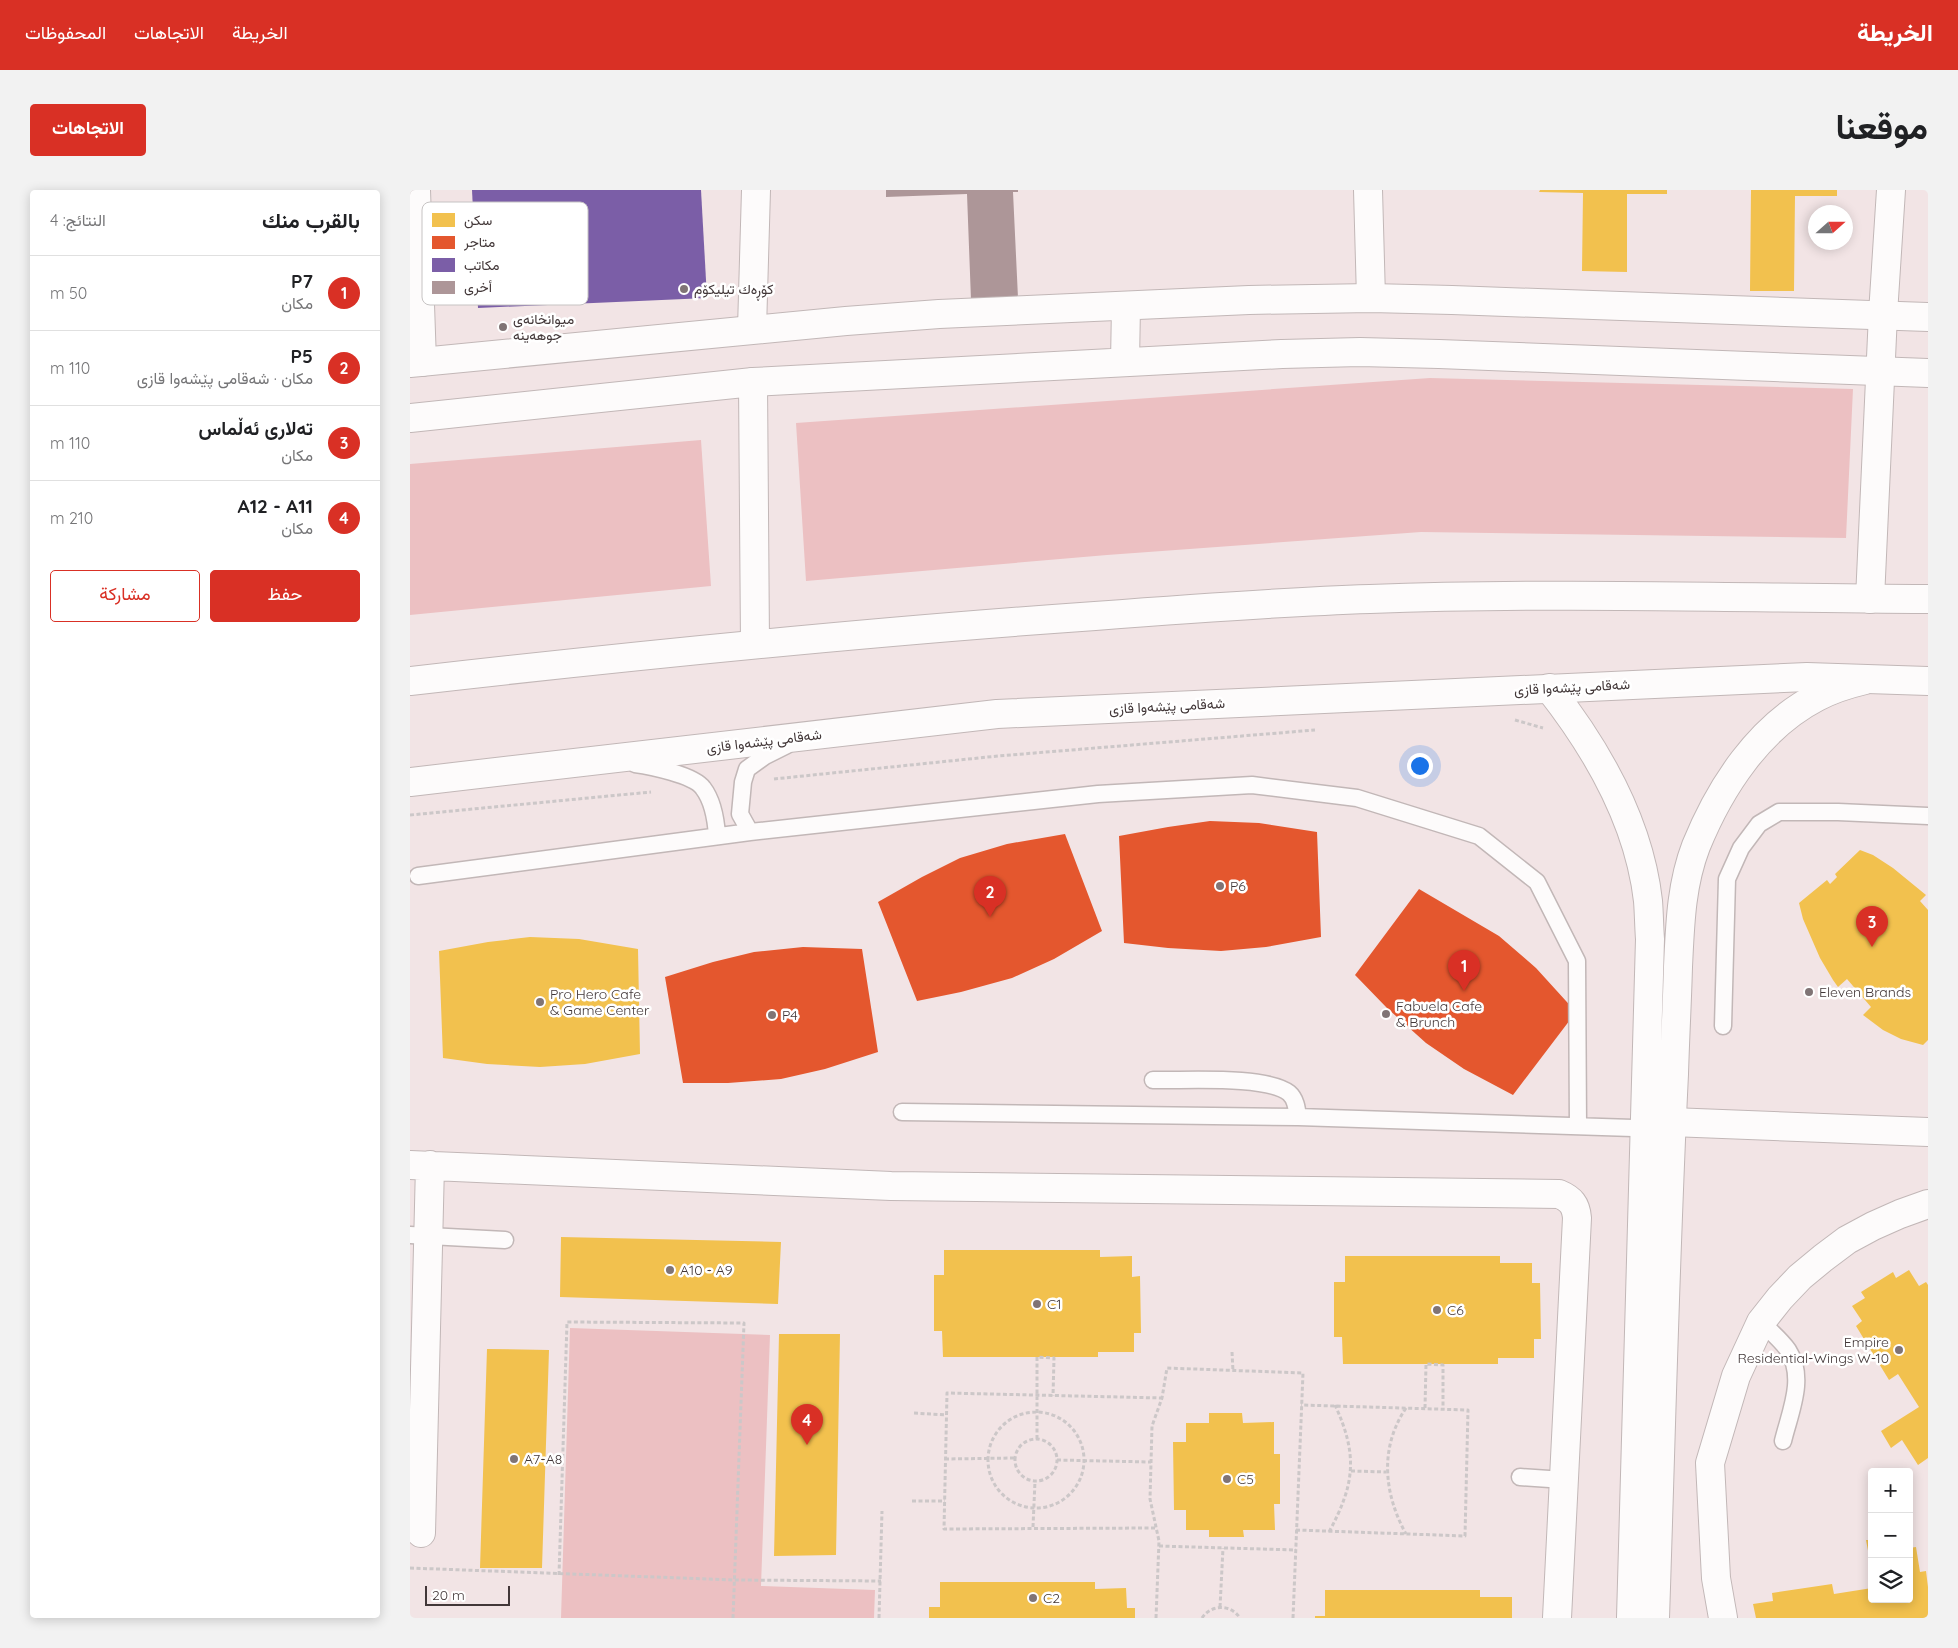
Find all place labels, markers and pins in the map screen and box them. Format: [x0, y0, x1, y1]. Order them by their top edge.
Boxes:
place label: كۆڕەك تيليكۆم [694, 280, 773, 301]
marker: كۆڕەك تيليكۆم [678, 283, 690, 295]
place label: میوانخانەی جوهەینە [513, 310, 574, 344]
marker: میوانخانەی جوهەینە [497, 321, 509, 333]
pin: 2 [974, 876, 1006, 917]
place label: P6 [1230, 877, 1246, 895]
marker: P6 [1214, 880, 1226, 892]
pin: 3 [1856, 906, 1888, 947]
pin: 1 [1448, 950, 1480, 991]
place label: Eleven Brands [1819, 983, 1911, 1001]
place label: Pro Hero Cafe & Game Center [550, 985, 650, 1019]
marker: Eleven Brands [1803, 986, 1815, 998]
marker: Pro Hero Cafe & Game Center [534, 996, 546, 1008]
place label: Fabuela Cafe & Brunch [1396, 997, 1482, 1031]
place label: P4 [782, 1006, 798, 1024]
marker: Fabuela Cafe & Brunch [1380, 1008, 1392, 1020]
marker: P4 [766, 1009, 778, 1021]
place label: A10 - A9 [680, 1261, 733, 1279]
marker: A10 - A9 [664, 1264, 676, 1276]
place label: C1 [1047, 1295, 1061, 1313]
marker: C1 [1031, 1298, 1043, 1310]
place label: C6 [1447, 1301, 1464, 1319]
marker: C6 [1431, 1304, 1443, 1316]
place label: Empire Residential-Wings W-10 [1737, 1333, 1889, 1367]
marker: Empire Residential-Wings W-10 [1893, 1344, 1905, 1356]
pin: 4 [791, 1404, 823, 1445]
place label: A7-A8 [524, 1450, 562, 1468]
marker: A7-A8 [508, 1453, 520, 1465]
place label: C5 [1237, 1470, 1254, 1488]
marker: C5 [1221, 1473, 1233, 1485]
place label: C2 [1043, 1589, 1060, 1607]
marker: C2 [1027, 1592, 1039, 1604]

